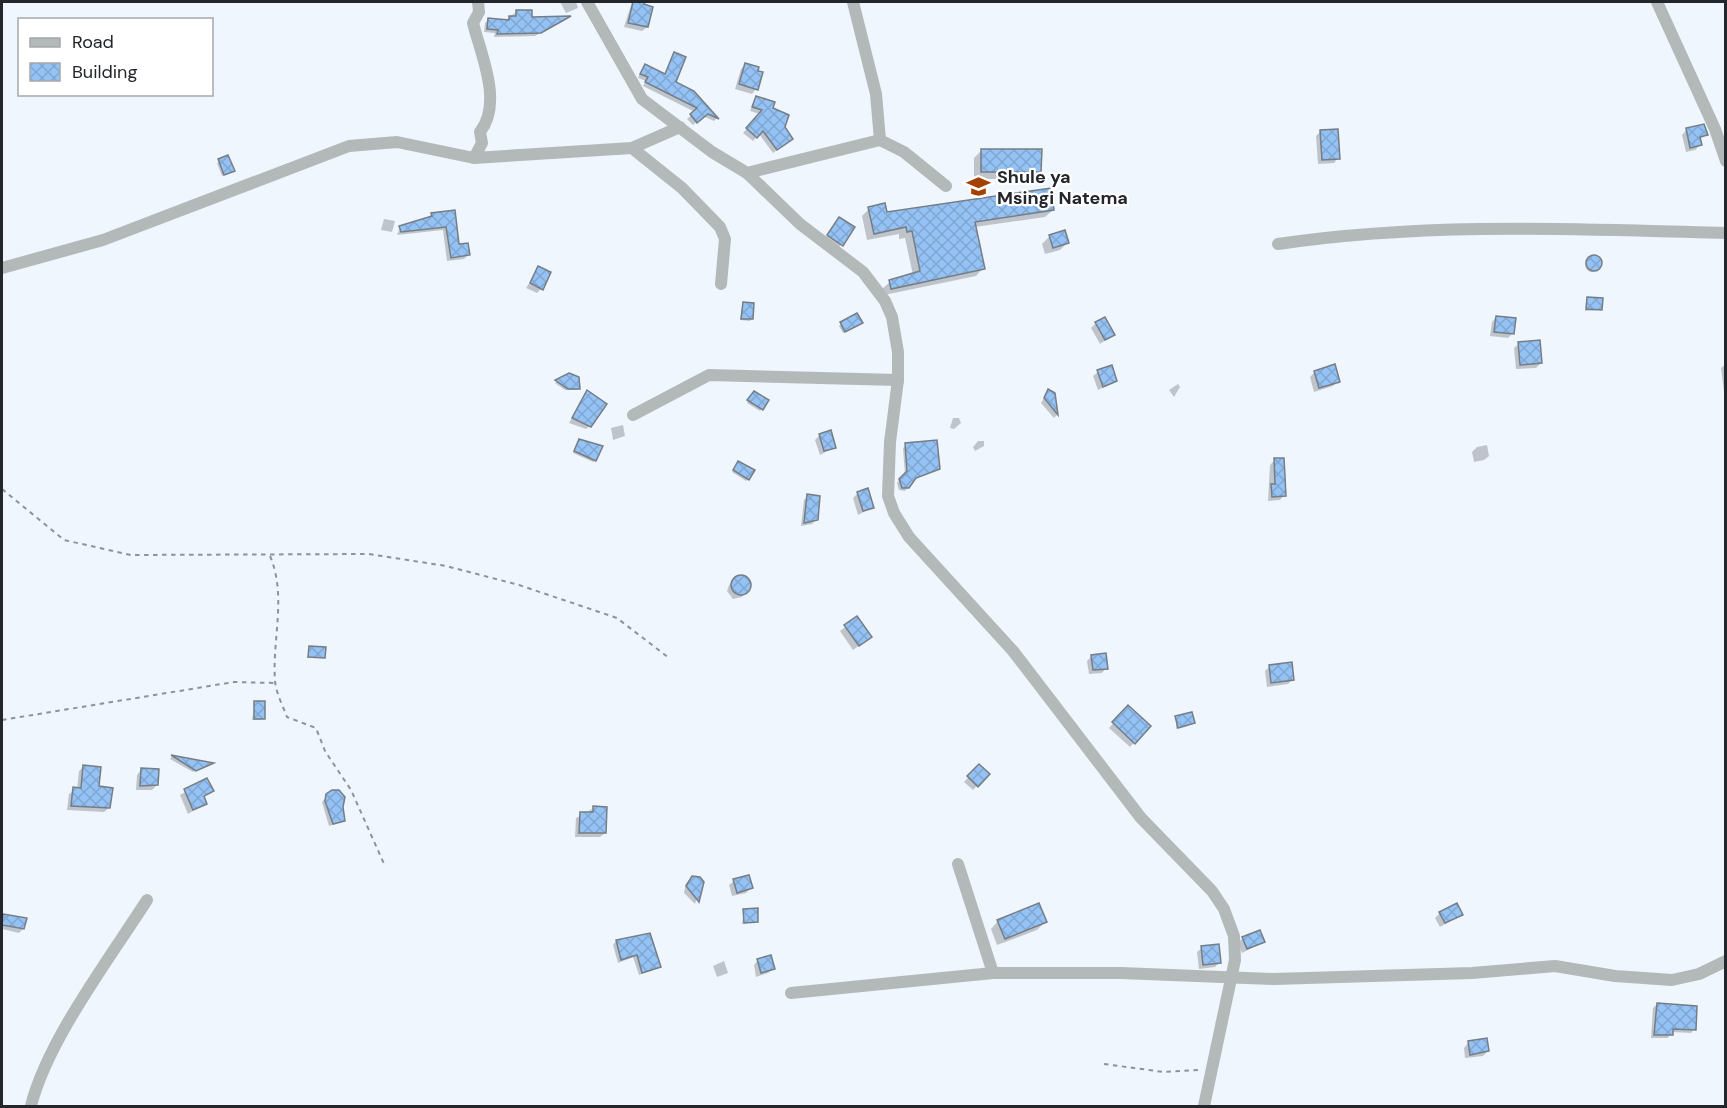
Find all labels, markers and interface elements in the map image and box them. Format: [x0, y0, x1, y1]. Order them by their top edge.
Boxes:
legend [18, 18, 213, 96]
text: Road [72, 30, 114, 54]
text: Building [72, 60, 137, 84]
place label: Shule ya Msingi Natema [997, 165, 1128, 210]
school or university icon: Shule ya Msingi Natema [966, 174, 992, 200]

